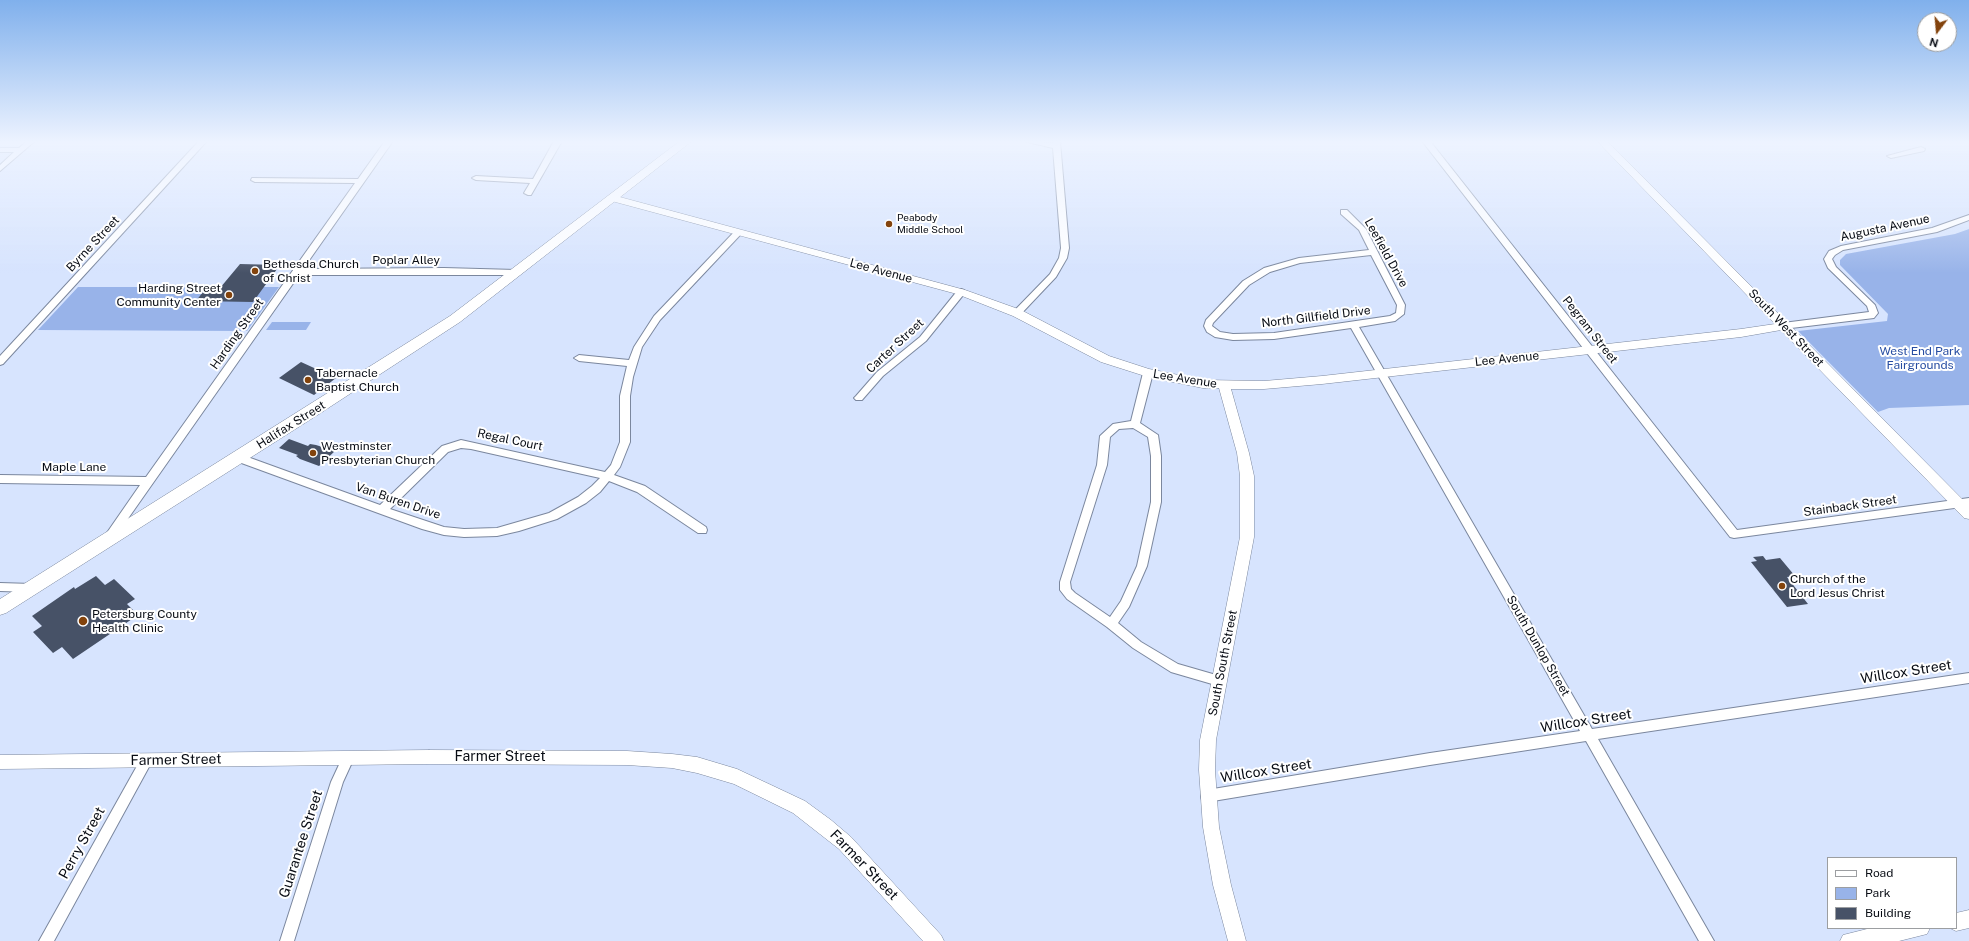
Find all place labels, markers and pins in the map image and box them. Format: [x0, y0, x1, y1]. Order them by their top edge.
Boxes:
place label: Peabody Middle School [897, 212, 963, 236]
marker: Peabody Middle School [884, 219, 894, 229]
place label: Bethesda Church of Christ [263, 257, 359, 285]
marker: Bethesda Church of Christ [250, 266, 260, 276]
place label: Harding Street Community Center [117, 281, 221, 309]
marker: Harding Street Community Center [224, 290, 234, 300]
place label: Tabernacle Baptist Church [316, 366, 399, 394]
marker: Tabernacle Baptist Church [303, 375, 313, 385]
place label: Westminster Presbyterian Church [321, 439, 435, 467]
marker: Westminster Presbyterian Church [308, 448, 318, 458]
place label: Church of the Lord Jesus Christ [1790, 572, 1885, 600]
marker: Church of the Lord Jesus Christ [1777, 581, 1787, 591]
place label: Petersburg County Health Clinic [92, 607, 197, 635]
marker: Petersburg County Health Clinic [77, 615, 89, 627]

